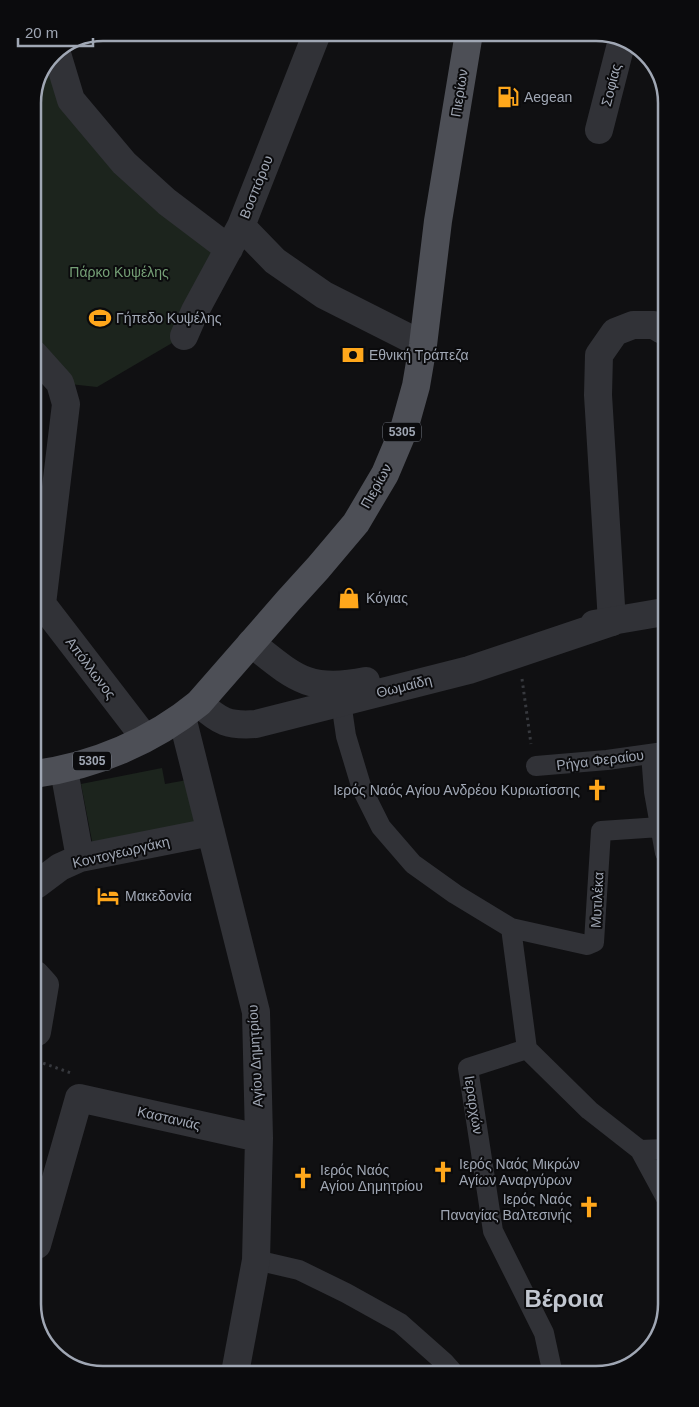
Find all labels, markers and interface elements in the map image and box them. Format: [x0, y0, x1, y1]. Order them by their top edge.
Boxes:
scale bar [18, 15, 92, 47]
text: 20 m [25, 24, 58, 41]
street label: Σοφίας [598, 62, 624, 108]
street label: Πιερίων [447, 68, 471, 118]
fuel station icon: Aegean [495, 84, 521, 110]
place label: Aegean [524, 89, 572, 105]
street label: Βοσπόρου [236, 153, 276, 221]
park label: Πάρκο Κυψέλης [69, 264, 169, 280]
sports icon: Γήπεδο Κυψέλης [87, 305, 113, 331]
place label: Γήπεδο Κυψέλης [116, 310, 222, 326]
bank icon: Εθνική Τράπεζα [340, 342, 366, 368]
place label: Εθνική Τράπεζα [369, 347, 469, 363]
road number: 5305 [383, 422, 421, 442]
street label: Πιερίων [357, 461, 395, 511]
shop icon: Κόγιας [336, 585, 362, 611]
place label: Κόγιας [366, 590, 408, 606]
street label: Απόλλωνος [63, 634, 119, 702]
street label: Θωμαίδη [375, 671, 433, 701]
street label: Ρήγα Φεραίου [555, 747, 645, 773]
road number: 5305 [73, 751, 111, 770]
church icon: Ιερός Ναός Αγίου Ανδρέου Κυριωτίσσης [584, 777, 610, 803]
place label: Ιερός Ναός Αγίου Ανδρέου Κυριωτίσσης [333, 782, 580, 798]
street label: Κοντογεωργάκη [71, 833, 171, 871]
street label: Μυτιλέκα [588, 872, 606, 928]
hotel icon: Μακεδονία [95, 883, 121, 909]
place label: Μακεδονία [125, 888, 192, 904]
street label: Αγίου Δημητρίου [244, 1004, 266, 1108]
street label: Ιεραρχών [461, 1075, 487, 1135]
street label: Καστανιάς [136, 1103, 202, 1133]
place label: Ιερός Ναός Μικρών Αγίων Αναργύρων [459, 1156, 580, 1188]
church icon: Ιερός Ναός Μικρών Αγίων Αναργύρων [430, 1159, 456, 1185]
place label: Ιερός Ναός Αγίου Δημητρίου [320, 1162, 423, 1194]
church icon: Ιερός Ναός Αγίου Δημητρίου [290, 1165, 316, 1191]
place label: Ιερός Ναός Παναγίας Βαλτεσινής [440, 1191, 572, 1223]
church icon: Ιερός Ναός Παναγίας Βαλτεσινής [576, 1194, 602, 1220]
district label: Βέροια [524, 1285, 604, 1312]

